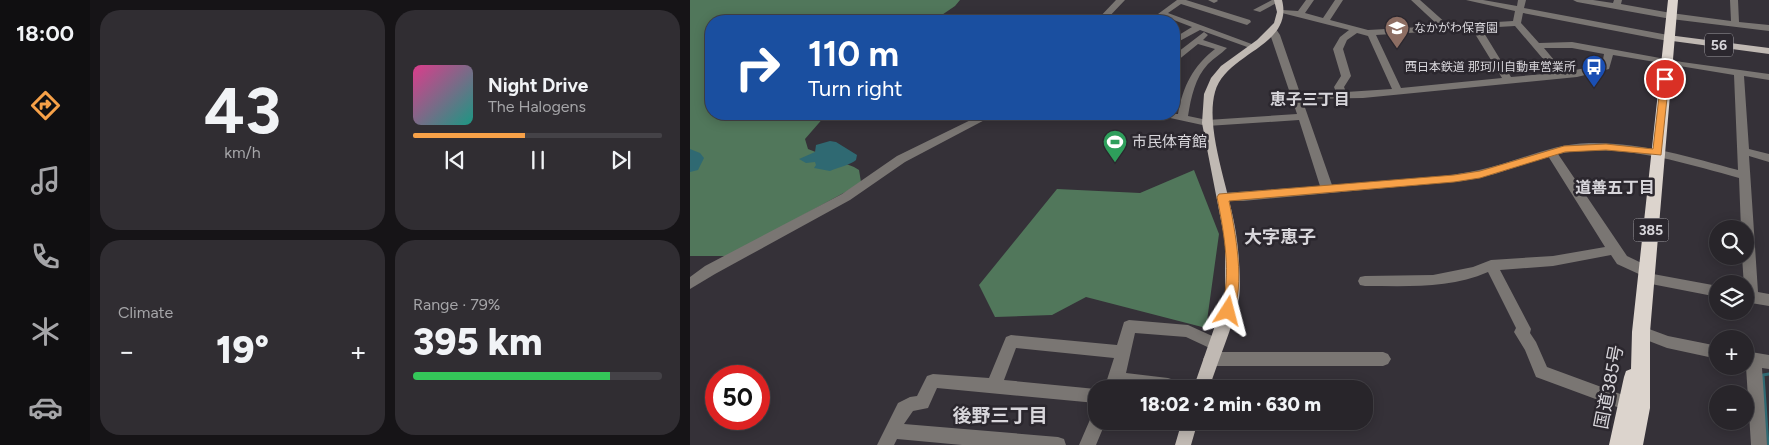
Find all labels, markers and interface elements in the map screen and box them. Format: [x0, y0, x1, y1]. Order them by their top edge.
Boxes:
school or university icon: なかがわ保育園 [1384, 15, 1410, 49]
text: 18:00 [16, 20, 74, 47]
place label: なかがわ保育園 [1414, 21, 1498, 35]
text: 110 m [808, 33, 899, 75]
road number: 56 [1705, 34, 1733, 56]
icon: right [725, 35, 790, 100]
bus stop icon: 西日本鉄道 那珂川自動車営業所 [1581, 54, 1607, 88]
pin [1644, 58, 1686, 100]
place label: 西日本鉄道 那珂川自動車営業所 [1405, 60, 1576, 74]
icon: arrive [1651, 65, 1679, 93]
text: 43 [204, 71, 281, 149]
text: Night Drive [488, 74, 588, 97]
text: Turn right [808, 75, 903, 102]
icon: directions [28, 88, 63, 123]
district label: 恵子三丁目 [1270, 90, 1350, 109]
text: The Halogens [488, 97, 586, 116]
sports icon: 市民体育館 [1102, 129, 1128, 163]
place label: 市民体育館 [1132, 133, 1207, 151]
text: km/h [224, 143, 261, 162]
icon: previous [441, 146, 469, 174]
icon: pause [524, 146, 552, 174]
icon: next [607, 146, 635, 174]
icon: music [28, 163, 63, 198]
district label: 道善五丁目 [1575, 178, 1655, 197]
road number: 385 [1634, 218, 1668, 242]
map controls [1709, 220, 1754, 430]
button: search [1709, 220, 1754, 265]
district label: 大字恵子 [1244, 226, 1316, 248]
icon: phone [28, 239, 63, 274]
button: layers [1709, 275, 1754, 320]
position arrow [1201, 284, 1253, 336]
text: Range · 79% [413, 295, 500, 314]
text: Climate [118, 303, 173, 322]
icon: climate [28, 314, 63, 349]
text: 395 km [413, 319, 543, 365]
text: 19° [216, 327, 269, 373]
button: + [1709, 330, 1754, 375]
text: − [118, 334, 135, 368]
text: + [350, 334, 367, 368]
street label: 国道385号 [1590, 343, 1628, 431]
speed limit sign: 50 [705, 365, 770, 430]
button: − [1709, 385, 1754, 430]
icon: car [28, 390, 63, 425]
text: 18:02 · 2 min · 630 m [1140, 393, 1321, 416]
district label: 後野三丁目 [952, 404, 1048, 427]

